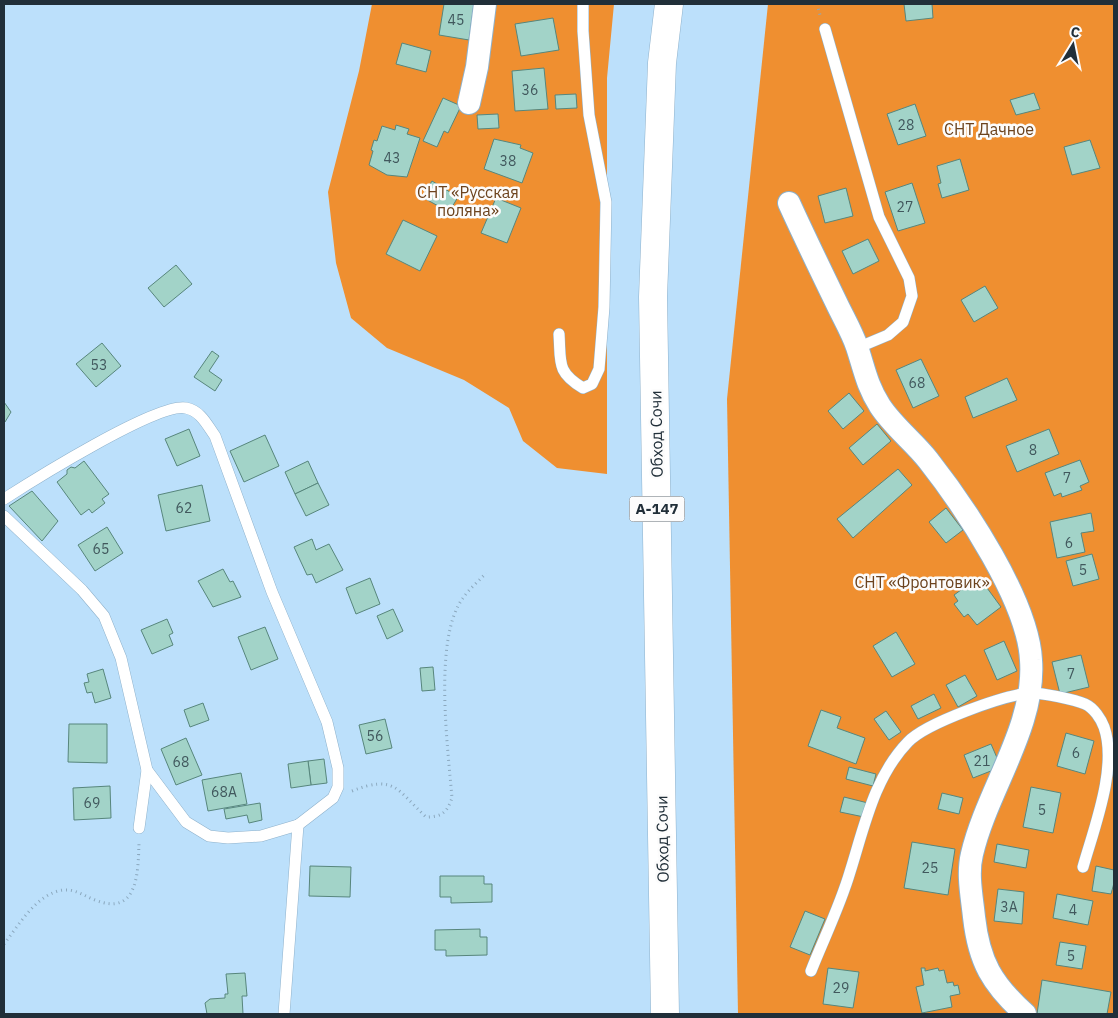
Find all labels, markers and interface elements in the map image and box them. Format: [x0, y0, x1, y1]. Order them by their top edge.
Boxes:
house number: 45 [448, 11, 464, 29]
north arrow [1048, 20, 1098, 70]
text: С [1069, 23, 1081, 42]
house number: 36 [522, 81, 538, 99]
house number: 28 [898, 116, 914, 134]
park label: СНТ Дачное [944, 119, 1034, 139]
house number: 43 [384, 149, 400, 167]
house number: 38 [500, 152, 516, 170]
park label: СНТ «Русская поляна» [417, 182, 519, 220]
house number: 27 [897, 198, 913, 216]
house number: 53 [91, 356, 107, 374]
house number: 68 [909, 374, 925, 392]
street label: Обход Сочи [645, 390, 667, 478]
house number: 8 [1029, 441, 1037, 459]
house number: 7 [1063, 469, 1071, 487]
road number: А-147 [630, 496, 684, 522]
house number: 62 [176, 499, 192, 517]
house number: 6 [1065, 534, 1073, 552]
house number: 65 [93, 540, 109, 558]
house number: 5 [1079, 561, 1087, 579]
park label: СНТ «Фронтовик» [854, 572, 990, 592]
house number: 7 [1067, 665, 1075, 683]
house number: 56 [367, 727, 383, 745]
house number: 6 [1072, 744, 1080, 762]
house number: 21 [974, 752, 990, 770]
house number: 68 [173, 753, 189, 771]
house number: 68А [211, 783, 237, 801]
house number: 69 [84, 794, 100, 812]
street label: Обход Сочи [651, 795, 673, 883]
house number: 5 [1038, 801, 1046, 819]
house number: 25 [922, 859, 938, 877]
house number: 3А [1000, 898, 1018, 916]
house number: 4 [1069, 901, 1077, 919]
house number: 5 [1067, 947, 1075, 965]
house number: 29 [833, 979, 849, 997]

